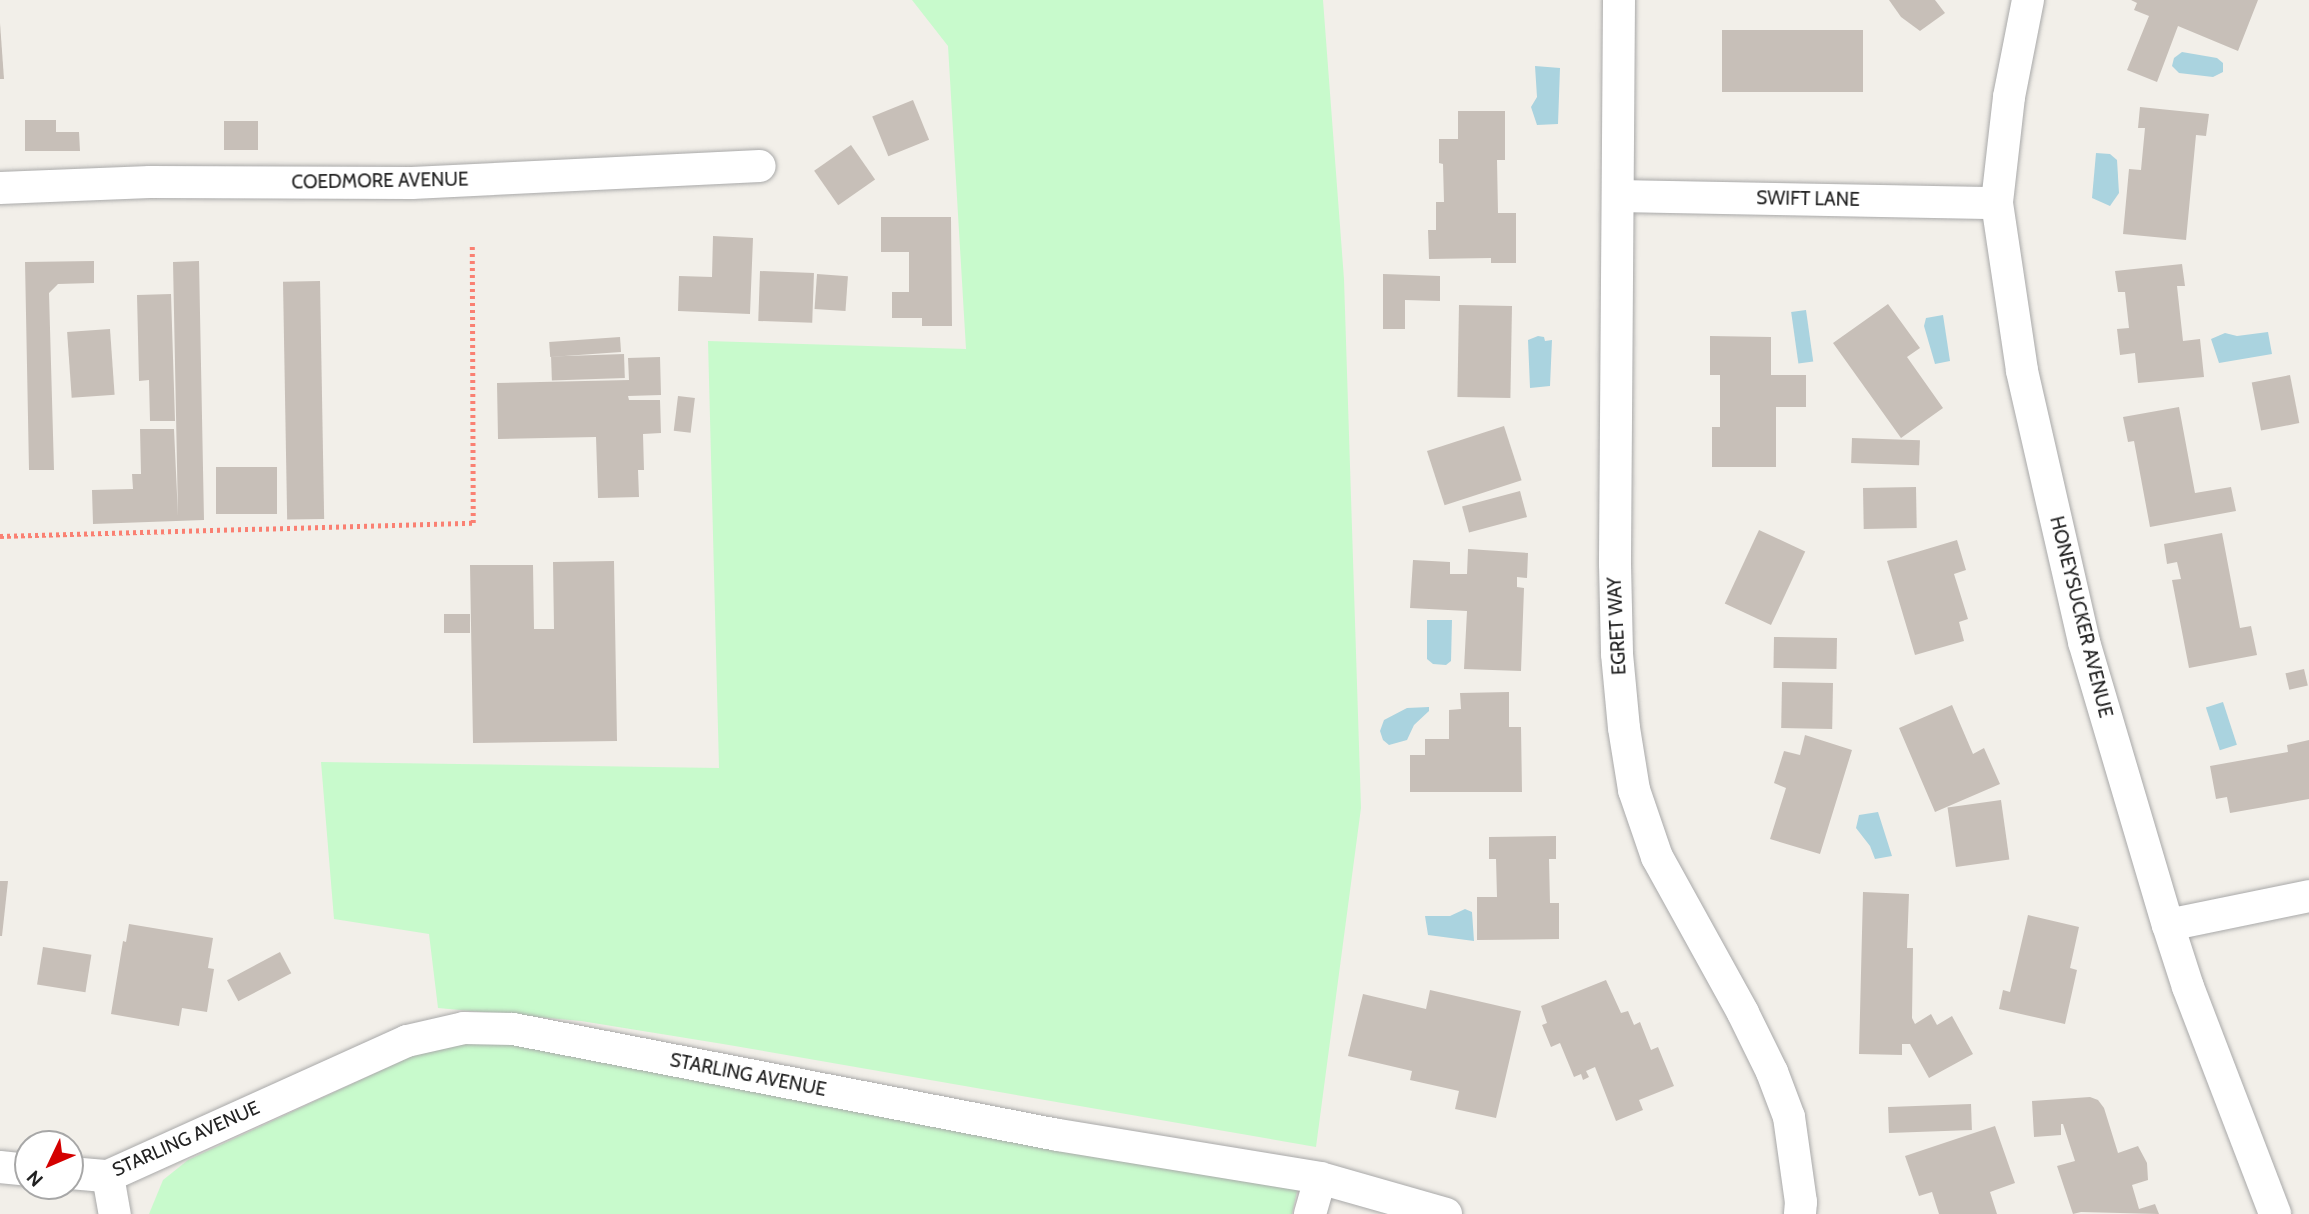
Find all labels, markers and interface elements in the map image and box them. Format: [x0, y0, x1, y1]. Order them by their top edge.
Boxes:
street label: COEDMORE AVENUE [291, 168, 469, 194]
street label: SWIFT LANE [1756, 187, 1860, 211]
street label: HONEYSUCKER AVENUE [2045, 514, 2117, 720]
street label: EGRET WAY [1603, 576, 1631, 676]
street label: STARLING AVENUE [668, 1049, 828, 1101]
street label: STARLING AVENUE [109, 1096, 263, 1182]
north arrow [14, 1130, 84, 1200]
text: N [22, 1166, 48, 1191]

